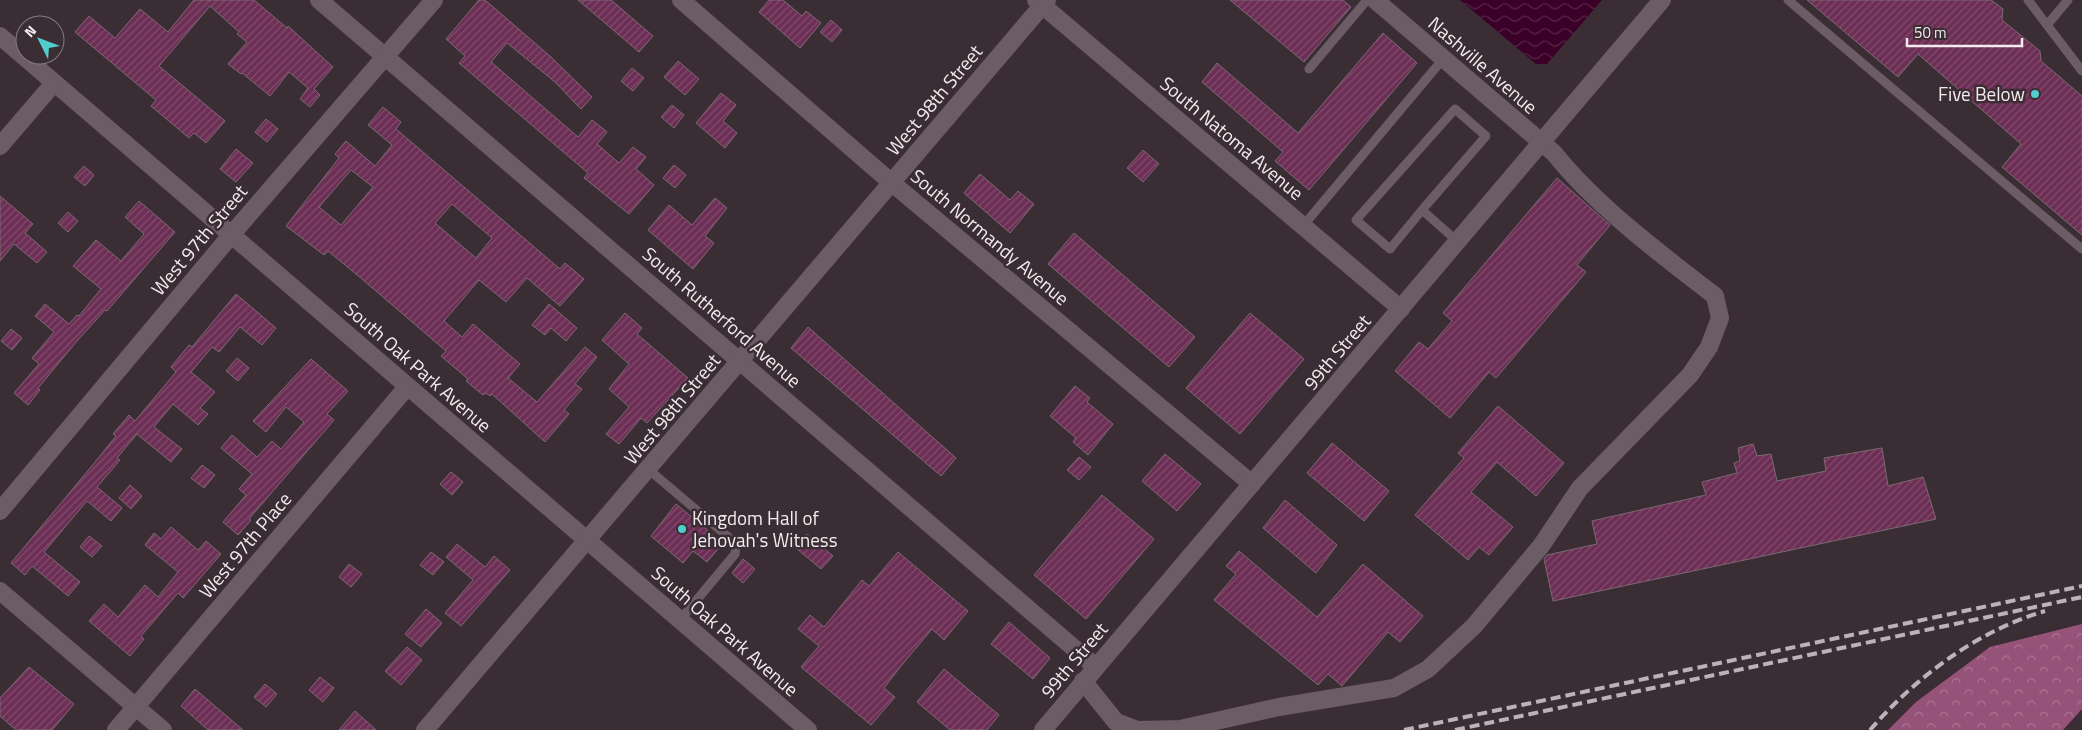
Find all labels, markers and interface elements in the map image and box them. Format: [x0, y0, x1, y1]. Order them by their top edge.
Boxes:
street label: Nashville Avenue [1422, 9, 1544, 120]
north arrow [15, 15, 65, 65]
scale bar [1907, 15, 2022, 47]
text: N [19, 20, 41, 42]
text: 50 m [1914, 21, 1947, 44]
street label: West 98th Street [878, 38, 989, 161]
street label: South Natoma Avenue [1154, 69, 1310, 206]
place label: Five Below [1938, 79, 2025, 108]
marker: Five Below [2029, 88, 2041, 100]
street label: South Normandy Avenue [905, 161, 1076, 312]
street label: West 97th Street [143, 178, 254, 301]
street label: South Rutherford Avenue [636, 239, 808, 394]
street label: South Oak Park Avenue [338, 294, 498, 439]
street label: 99th Street [1296, 307, 1377, 396]
street label: West 98th Street [616, 347, 727, 470]
street label: West 97th Place [191, 485, 298, 604]
place label: Kingdom Hall of Jehovah's Witness [692, 503, 838, 554]
marker: Kingdom Hall of Jehovah's Witness [676, 523, 688, 535]
street label: South Oak Park Avenue [645, 558, 805, 703]
street label: 99th Street [1033, 615, 1114, 704]

